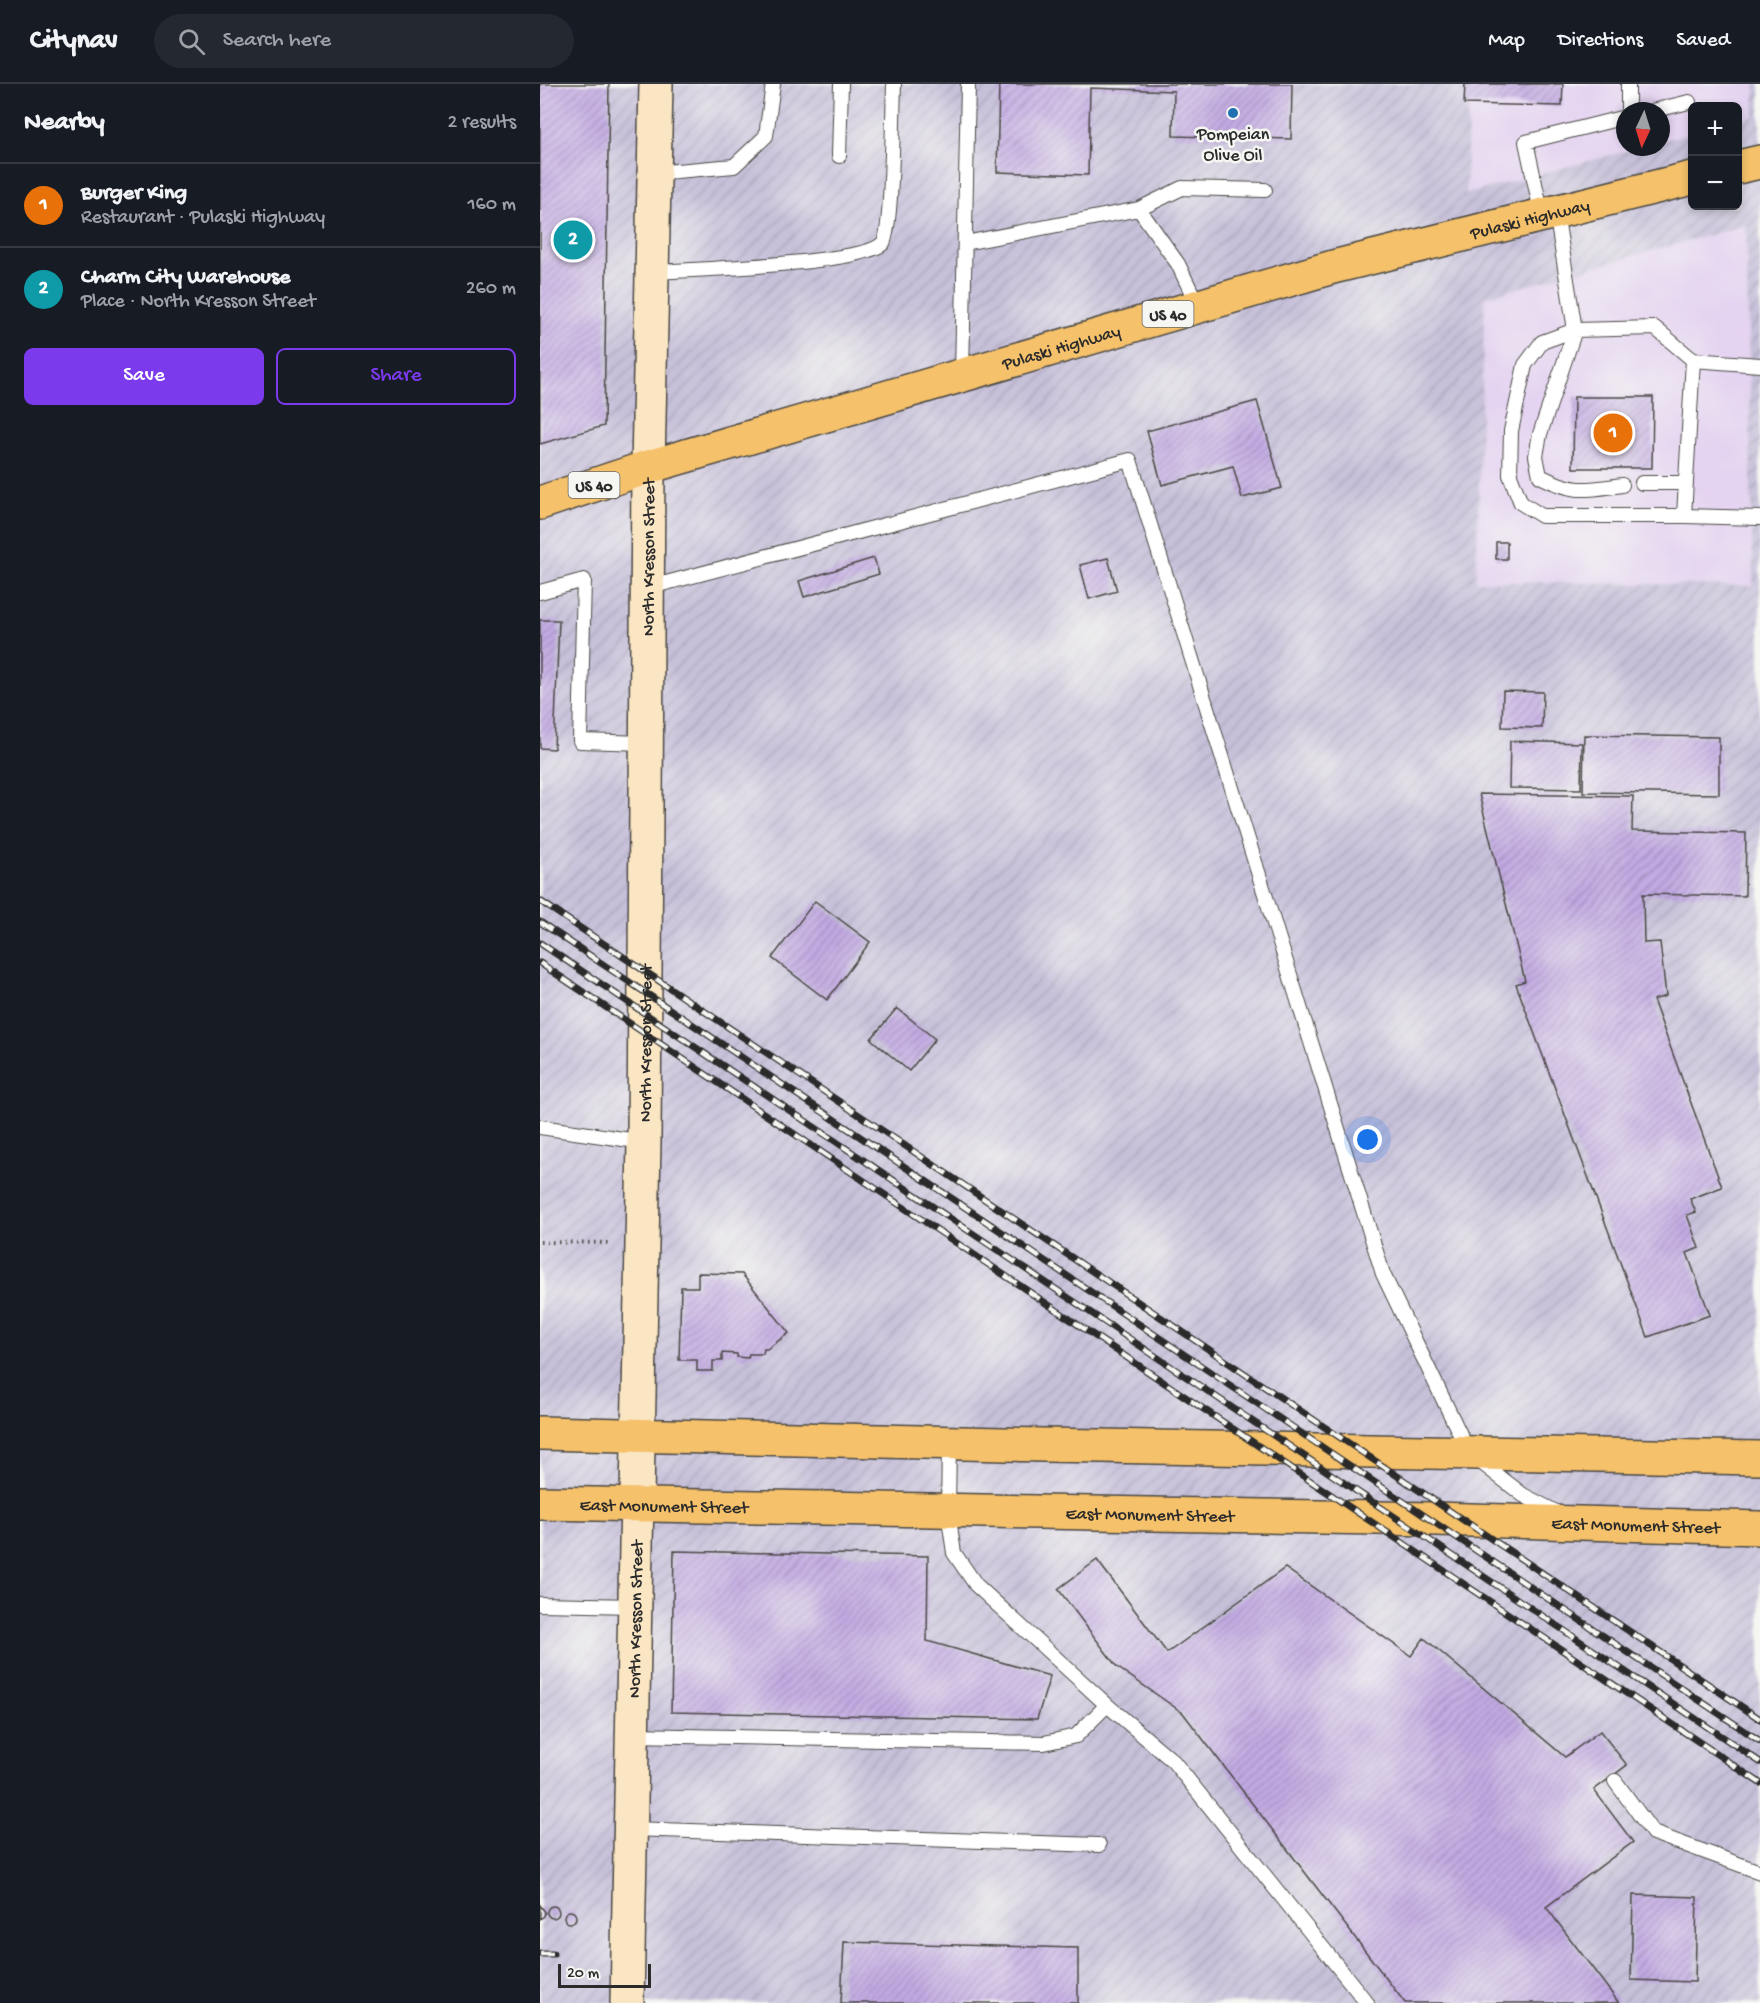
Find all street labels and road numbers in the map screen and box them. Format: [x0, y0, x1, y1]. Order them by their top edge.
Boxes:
street label: Pulaski Highway [1467, 196, 1592, 246]
road number: US 40 [1142, 301, 1194, 327]
street label: Pulaski Highway [999, 322, 1123, 376]
road number: US 40 [568, 472, 620, 498]
street label: North Kresson Street [639, 477, 661, 636]
street label: North Kresson Street [636, 963, 658, 1122]
street label: East Monument Street [579, 1496, 750, 1520]
street label: East Monument Street [1065, 1504, 1236, 1528]
street label: East Monument Street [1551, 1514, 1722, 1540]
street label: North Kresson Street [625, 1538, 649, 1698]

